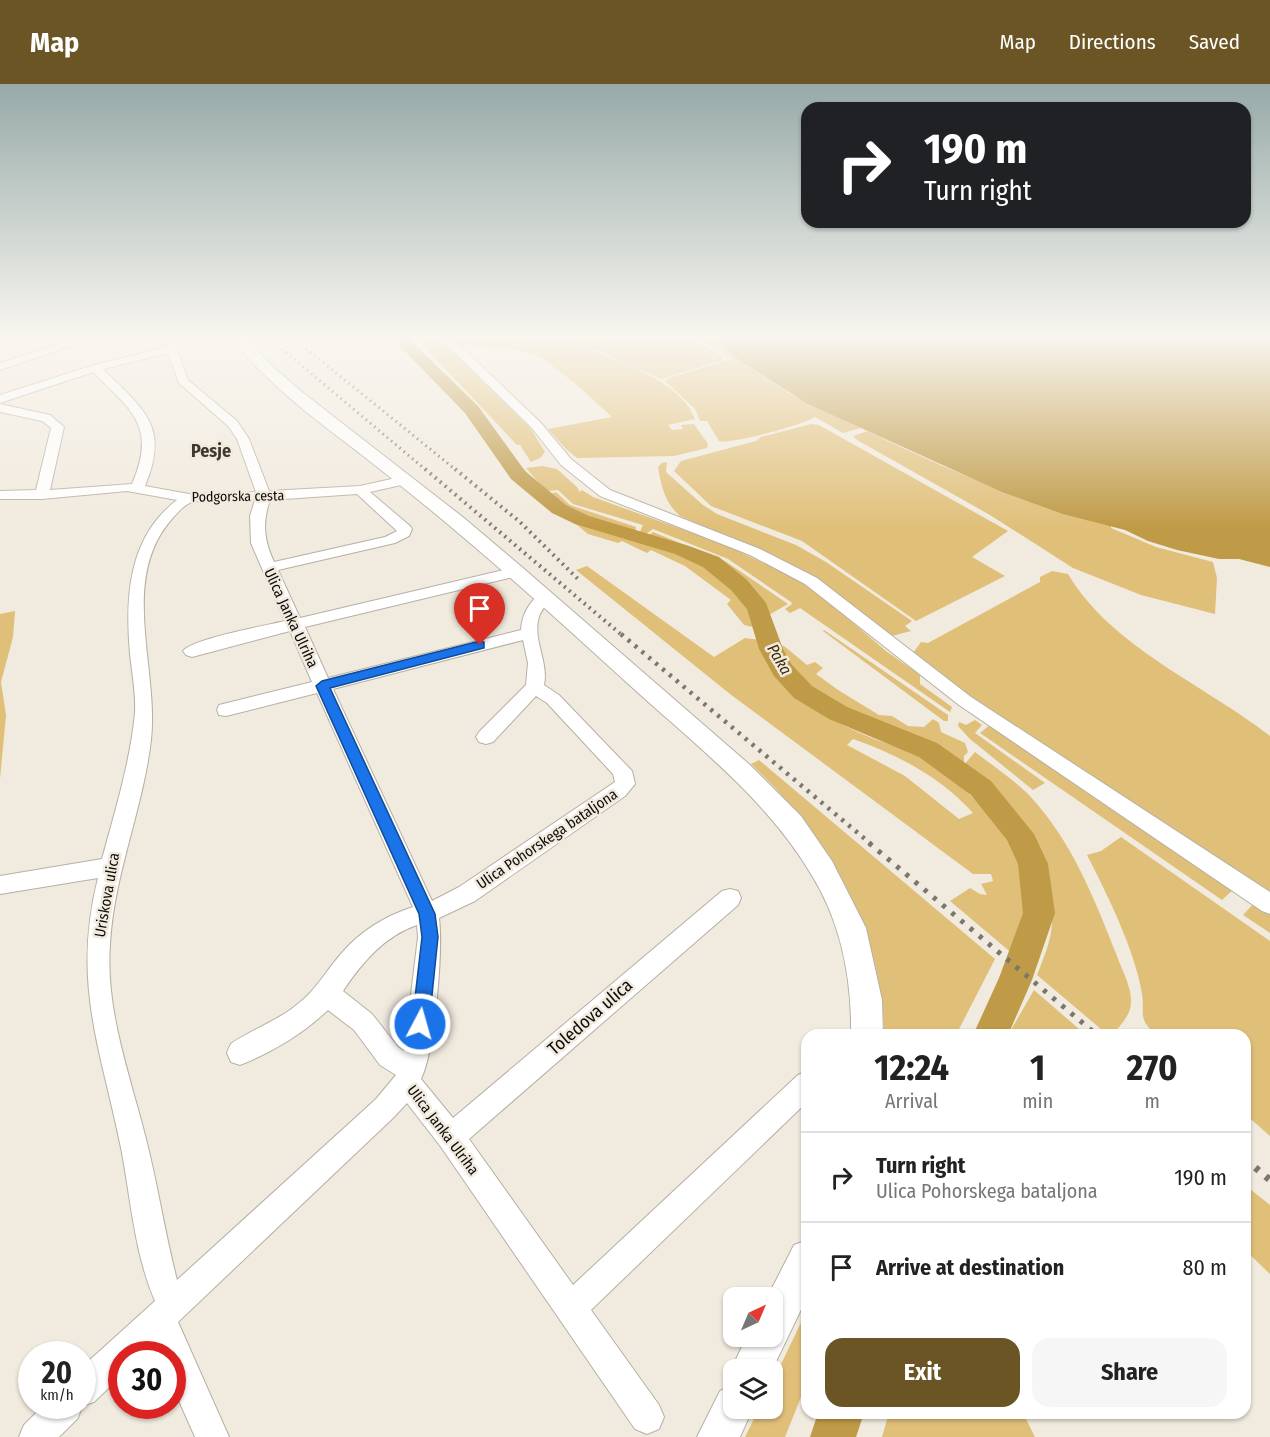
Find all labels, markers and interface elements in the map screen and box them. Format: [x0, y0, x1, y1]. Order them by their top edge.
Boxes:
text: Map [30, 26, 79, 59]
text: Map [999, 29, 1036, 55]
text: Directions [1069, 29, 1156, 55]
text: Saved [1189, 29, 1240, 55]
text: 190 m [924, 124, 1027, 174]
icon: right [825, 126, 903, 204]
text: Turn right [924, 175, 1032, 207]
district label: Pesje [191, 440, 231, 462]
street label: Podgorska cesta [192, 487, 285, 506]
street label: Ulica Janka Ulriha [260, 565, 322, 671]
pin [454, 583, 505, 645]
icon: arrive [463, 592, 496, 625]
water label: Paka [763, 641, 796, 678]
street label: Ulica Pohorskega bataljona [473, 785, 621, 893]
street label: Uriskova ulica [91, 851, 123, 939]
street label: Toledova ulica [543, 974, 637, 1060]
position arrow [388, 992, 452, 1056]
text: 12:24 [874, 1046, 949, 1090]
text: 1 [1030, 1046, 1045, 1090]
text: 270 [1127, 1046, 1178, 1090]
street label: Ulica Janka Ulriha [403, 1082, 483, 1178]
text: Arrival [885, 1089, 938, 1113]
text: min [1022, 1089, 1053, 1113]
text: m [1144, 1089, 1160, 1113]
text: Turn right [876, 1152, 965, 1179]
icon: right [825, 1161, 858, 1194]
text: 190 m [1174, 1164, 1227, 1191]
text: Ulica Pohorskega bataljona [876, 1179, 1098, 1203]
icon: arrive [825, 1251, 858, 1284]
text: Arrive at destination [876, 1254, 1064, 1281]
text: 80 m [1182, 1254, 1227, 1281]
north arrow [723, 1287, 783, 1347]
map controls [723, 1287, 783, 1419]
button: Exit [825, 1338, 1020, 1407]
button: Share [1032, 1338, 1227, 1407]
speed limit sign: 30 [108, 1341, 186, 1419]
text: 20 [42, 1355, 72, 1391]
button: layers [723, 1359, 783, 1419]
text: km/h [40, 1386, 74, 1404]

